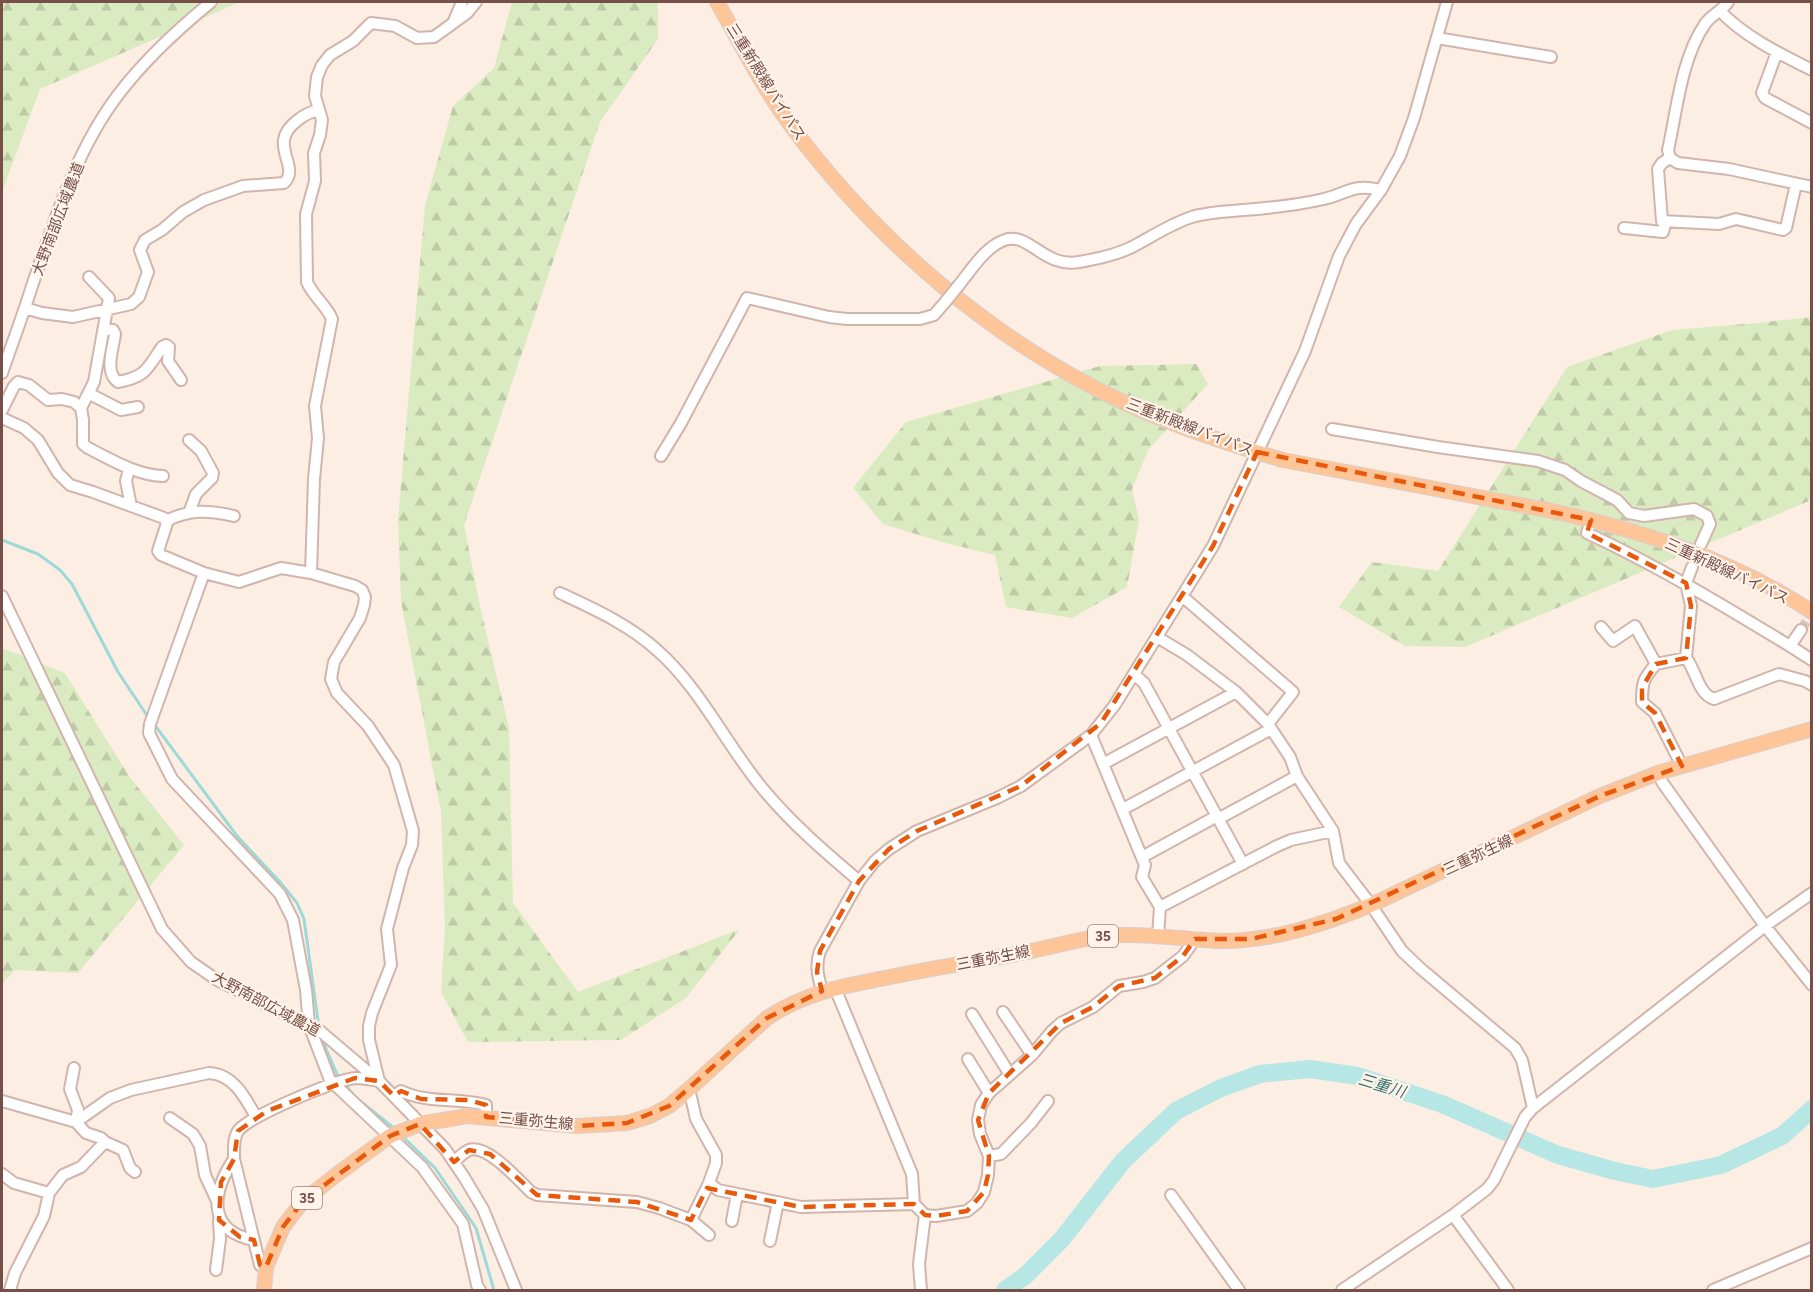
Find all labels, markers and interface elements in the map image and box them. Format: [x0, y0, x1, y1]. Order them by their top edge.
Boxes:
street label: 三重新殿線バイパス [723, 20, 809, 144]
street label: 大野南部広域農道 [28, 160, 88, 278]
street label: 三重新殿線バイパス [1124, 394, 1256, 460]
street label: 三重新殿線バイパス [1662, 534, 1792, 608]
street label: 三重弥生線 [1440, 831, 1516, 879]
road number: 35 [1088, 925, 1118, 947]
street label: 三重弥生線 [954, 942, 1032, 974]
street label: 大野南部広域農道 [209, 968, 323, 1040]
water label: 三重川 [1356, 1069, 1409, 1102]
street label: 三重弥生線 [498, 1109, 574, 1133]
road number: 35 [292, 1187, 322, 1209]

